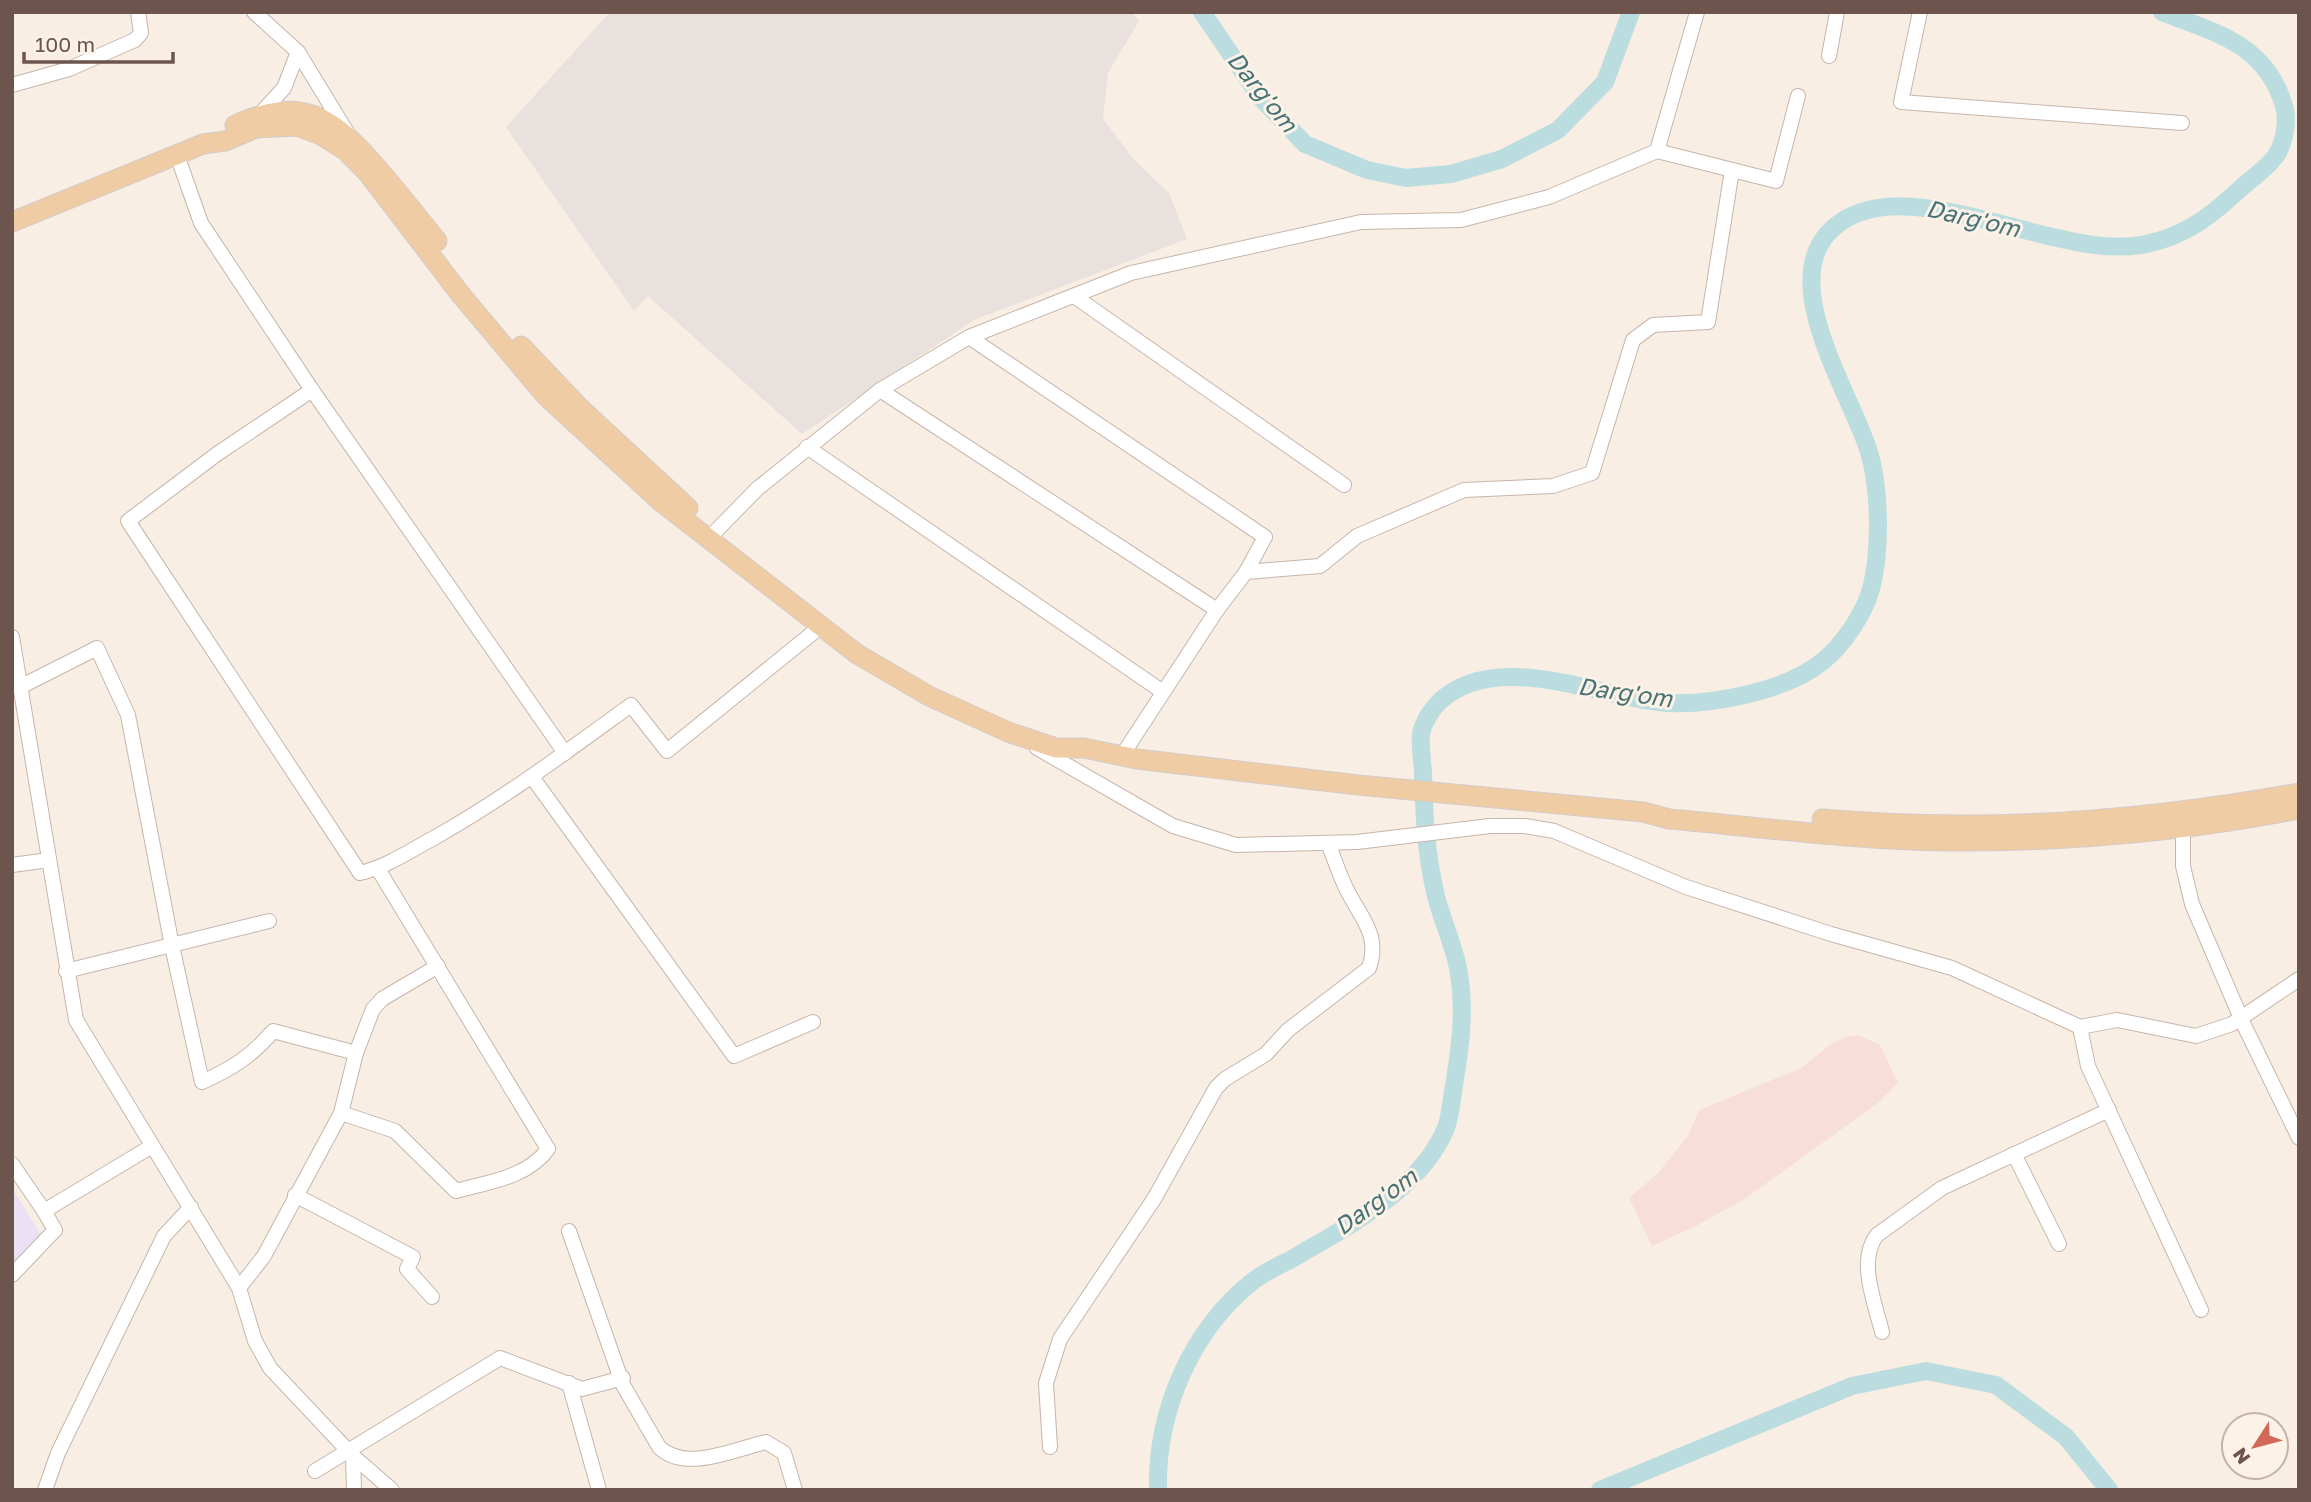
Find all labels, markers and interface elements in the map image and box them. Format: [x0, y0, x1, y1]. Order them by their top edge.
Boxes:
scale bar [24, 21, 173, 65]
text: 100 m [35, 31, 95, 57]
water label: Darg'om [1221, 45, 1305, 139]
water label: Darg'om [1924, 193, 2025, 244]
water label: Darg'om [1576, 671, 1676, 714]
water label: Darg'om [1328, 1160, 1424, 1241]
north arrow [2220, 1411, 2290, 1481]
text: N [2227, 1444, 2254, 1469]

